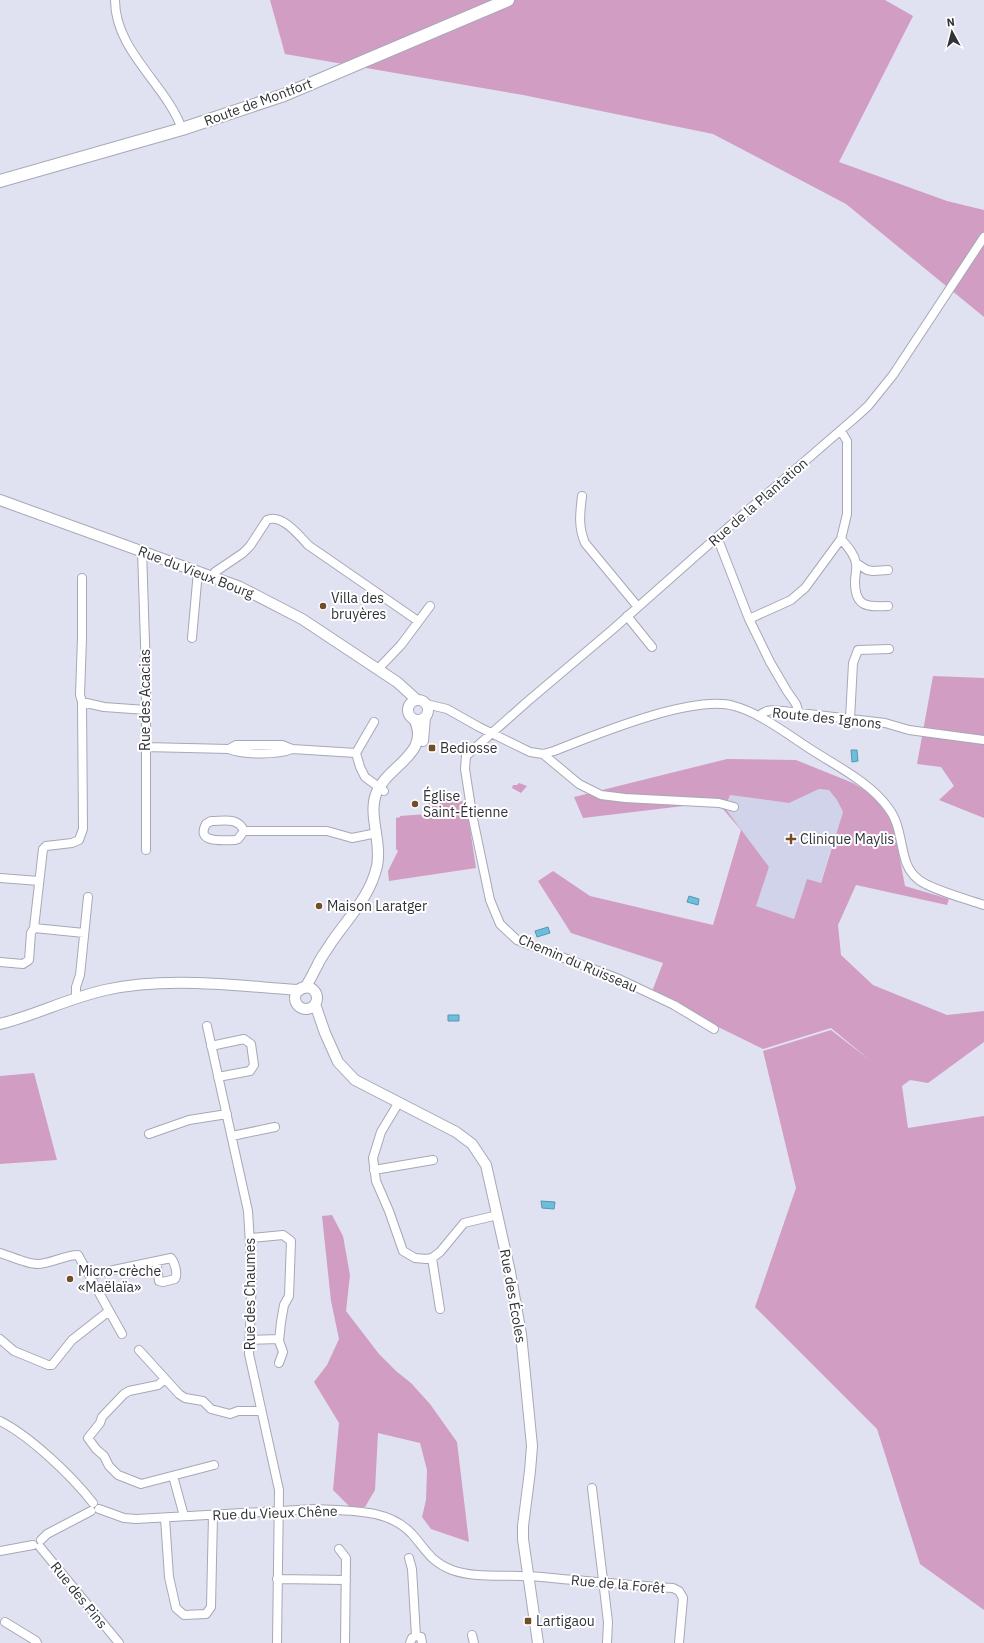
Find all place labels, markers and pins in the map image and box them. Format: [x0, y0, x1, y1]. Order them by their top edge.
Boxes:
place label: Villa des bruyères [331, 589, 387, 623]
marker: Villa des bruyères [318, 601, 328, 611]
place label: Bediosse [440, 739, 498, 757]
marker: Bediosse [427, 743, 437, 753]
place label: Église Saint-Étienne [423, 786, 508, 821]
marker: Église Saint-Étienne [410, 799, 420, 809]
place label: Clinique Maylis [800, 830, 895, 848]
marker: Clinique Maylis [785, 833, 797, 845]
place label: Maison Laratger [327, 897, 427, 915]
marker: Maison Laratger [314, 901, 324, 911]
place label: Micro-crèche «Maëlaïa» [78, 1262, 161, 1296]
marker: Micro-crèche «Maëlaïa» [65, 1274, 75, 1284]
place label: Lartigaou [536, 1612, 595, 1630]
marker: Lartigaou [523, 1616, 533, 1626]

